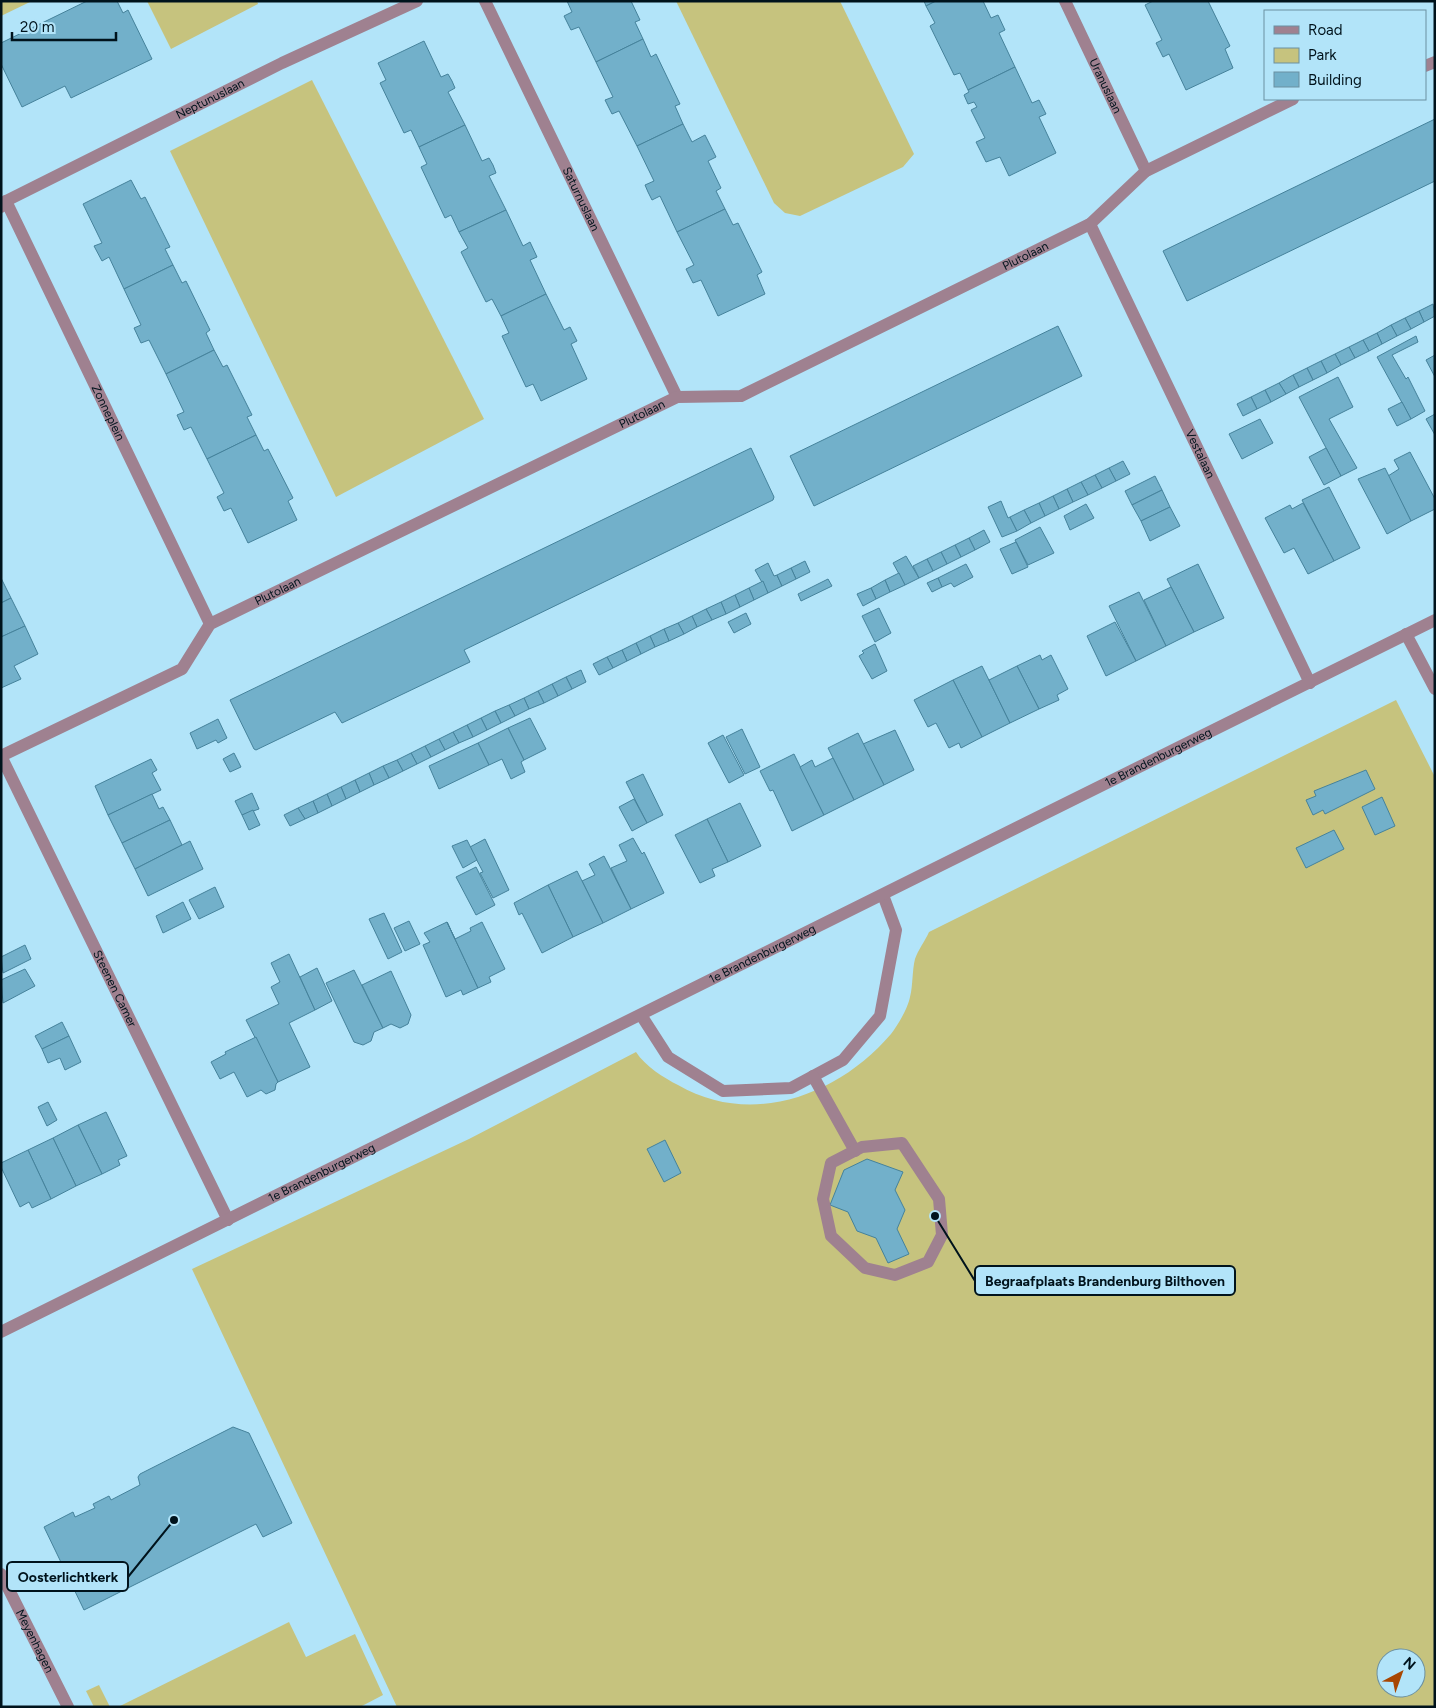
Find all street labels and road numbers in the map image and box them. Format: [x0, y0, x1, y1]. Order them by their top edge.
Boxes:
street label: Uranuslaan [1086, 56, 1125, 116]
street label: Neptunuslaan [174, 76, 247, 122]
street label: Saturnuslaan [560, 165, 603, 234]
street label: Plutolaan [1000, 239, 1051, 273]
street label: Zonneplein [89, 382, 128, 443]
street label: Plutolaan [617, 397, 667, 431]
street label: Vestalaan [1183, 427, 1218, 481]
street label: Plutolaan [252, 574, 303, 608]
street label: 1e Brandenburgerweg [1103, 725, 1214, 790]
street label: 1e Brandenburgerweg [707, 922, 818, 986]
street label: Steenen Camer [90, 948, 139, 1029]
street label: 1e Brandenburgerweg [266, 1140, 377, 1205]
street label: Meyenhagen [13, 1607, 57, 1675]

